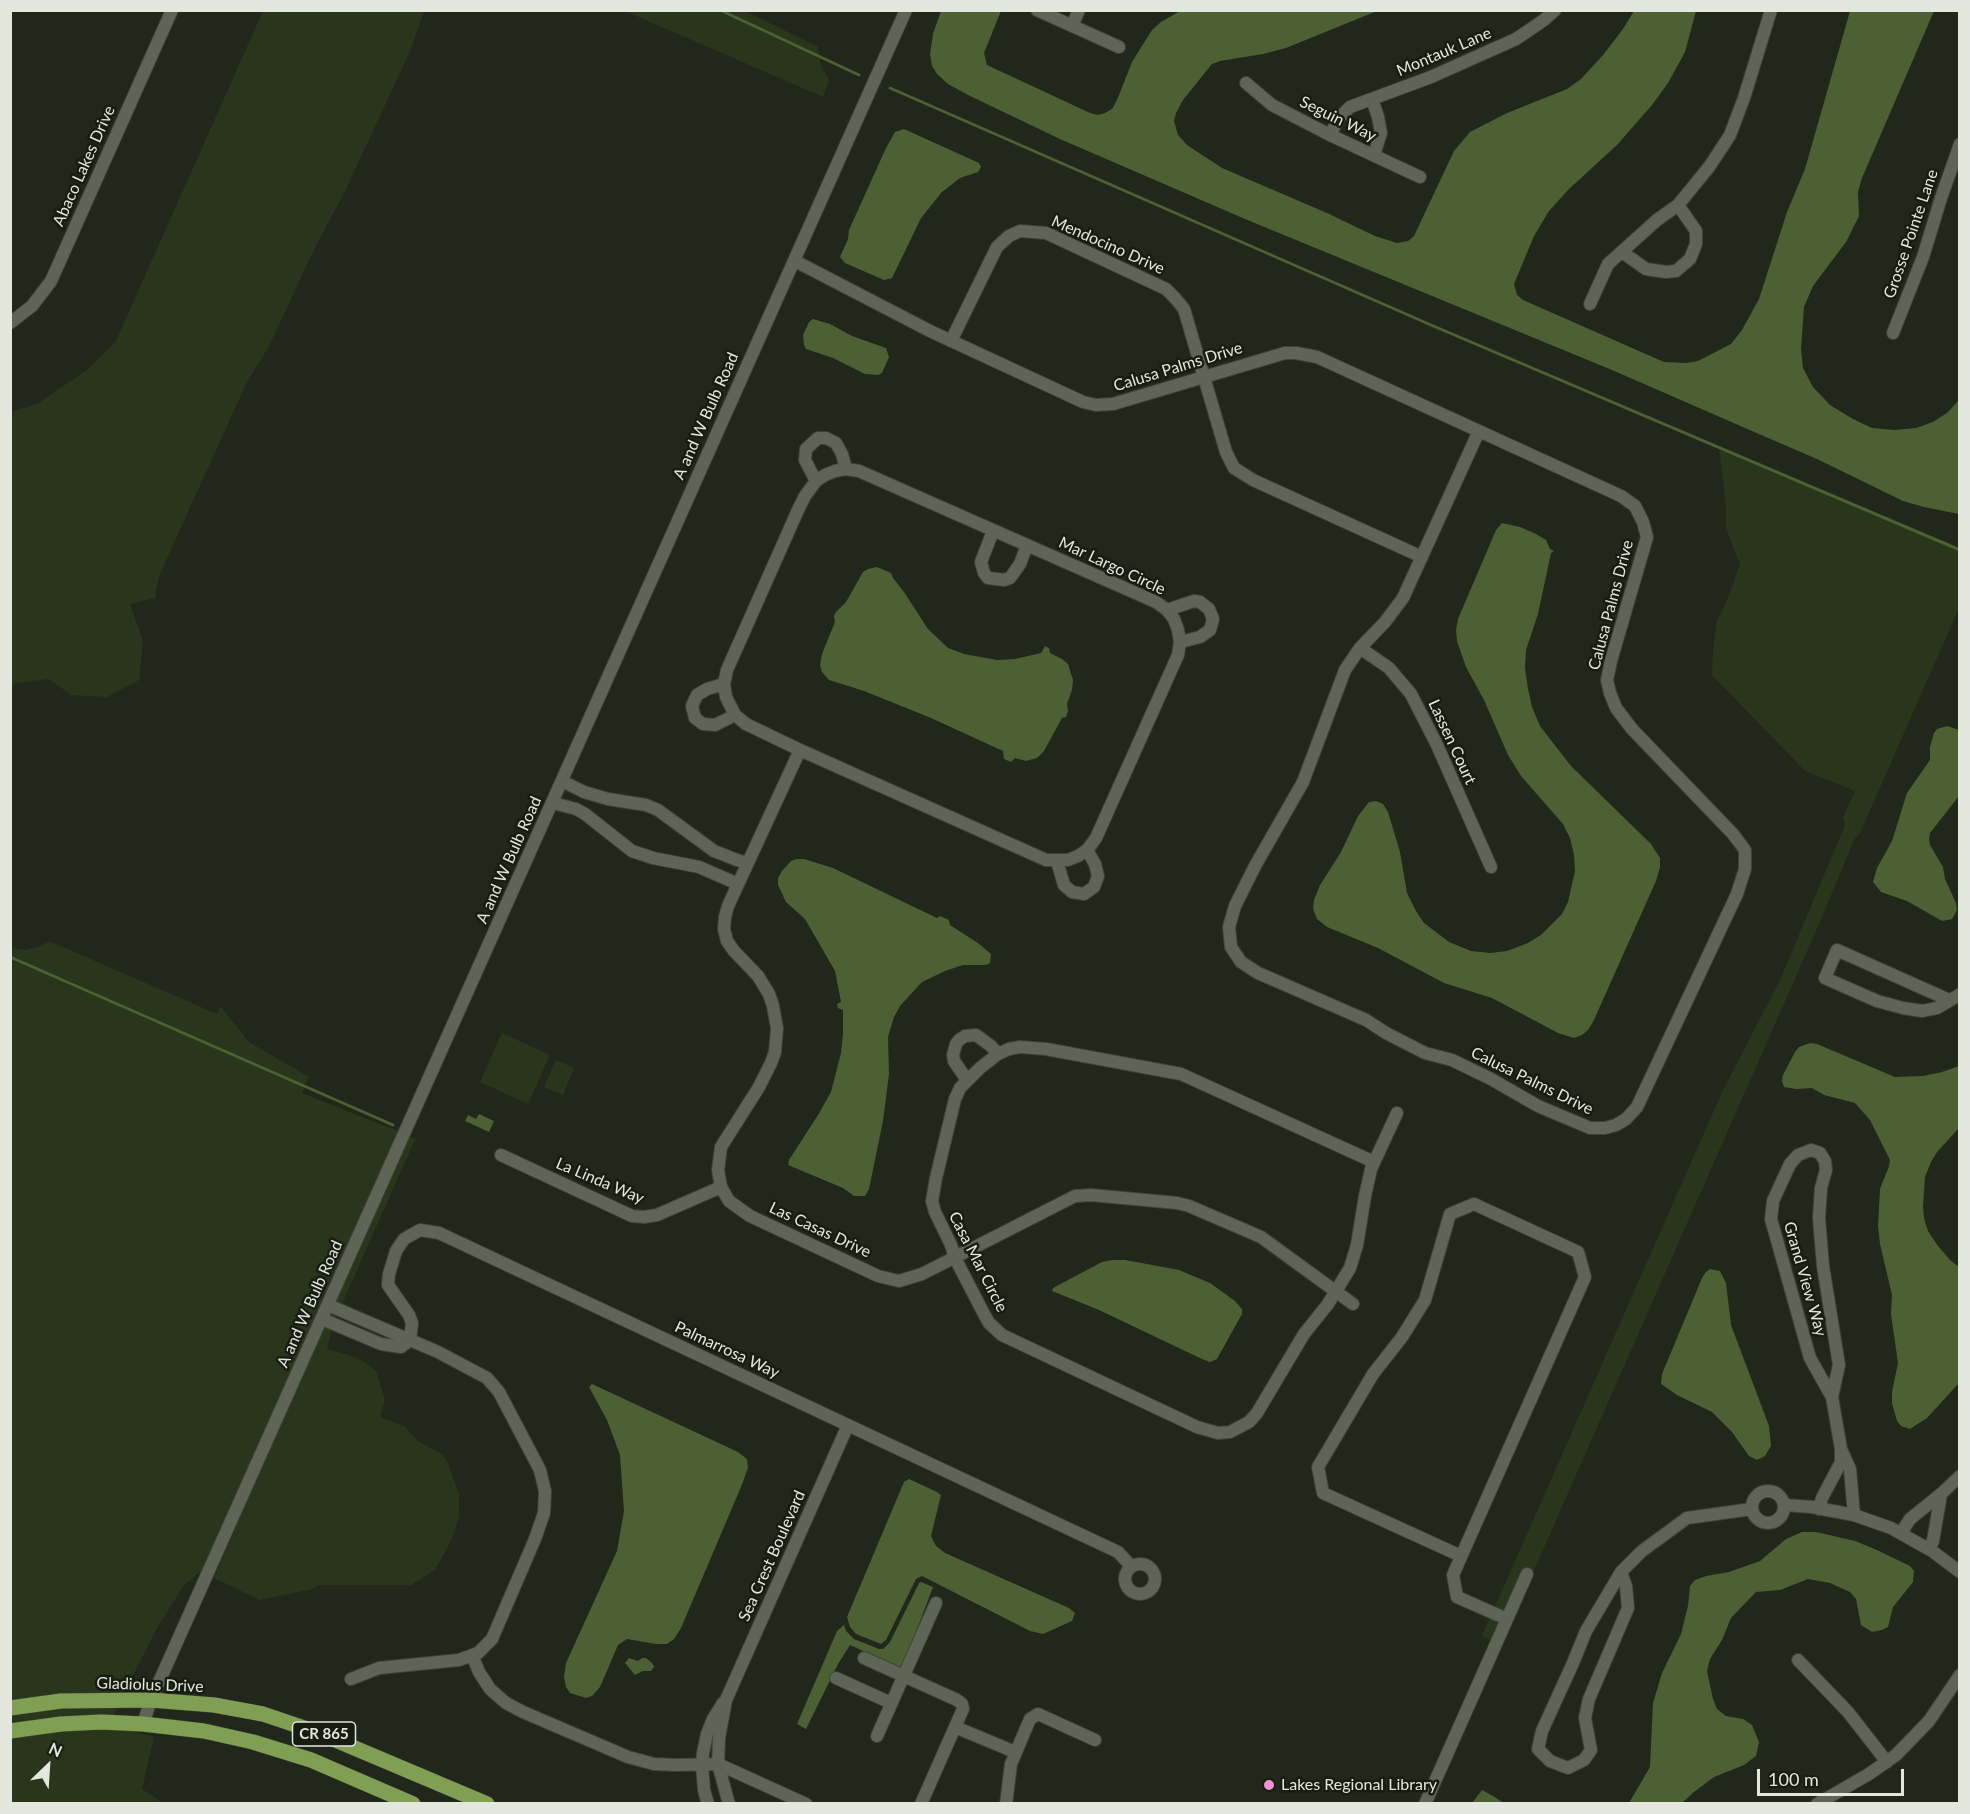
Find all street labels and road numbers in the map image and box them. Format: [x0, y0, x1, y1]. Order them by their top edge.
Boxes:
street label: Montauk Lane [1394, 23, 1494, 81]
street label: Seguin Way [1297, 92, 1379, 146]
street label: Abaco Lakes Drive [49, 103, 119, 229]
street label: Grosse Pointe Lane [1880, 167, 1942, 301]
street label: Mendocino Drive [1048, 211, 1168, 279]
street label: Calusa Palms Drive [1111, 338, 1245, 396]
street label: A and W Bulb Road [669, 350, 743, 482]
street label: Mar Largo Circle [1056, 533, 1168, 599]
street label: Calusa Palms Drive [1584, 538, 1638, 672]
street label: Lassen Court [1424, 696, 1480, 788]
street label: A and W Bulb Road [472, 794, 546, 926]
street label: Calusa Palms Drive [1468, 1043, 1596, 1119]
street label: La Linda Way [553, 1154, 647, 1208]
street label: Las Casas Drive [766, 1198, 874, 1262]
street label: Casa Mar Circle [944, 1209, 1012, 1315]
street label: Grand View Way [1779, 1219, 1831, 1339]
street label: A and W Bulb Road [273, 1238, 347, 1370]
street label: Palmarrosa Way [672, 1317, 782, 1383]
street label: Sea Crest Boulevard [735, 1488, 809, 1624]
street label: Gladiolus Drive [96, 1674, 204, 1696]
road number: CR 865 [292, 1722, 356, 1746]

